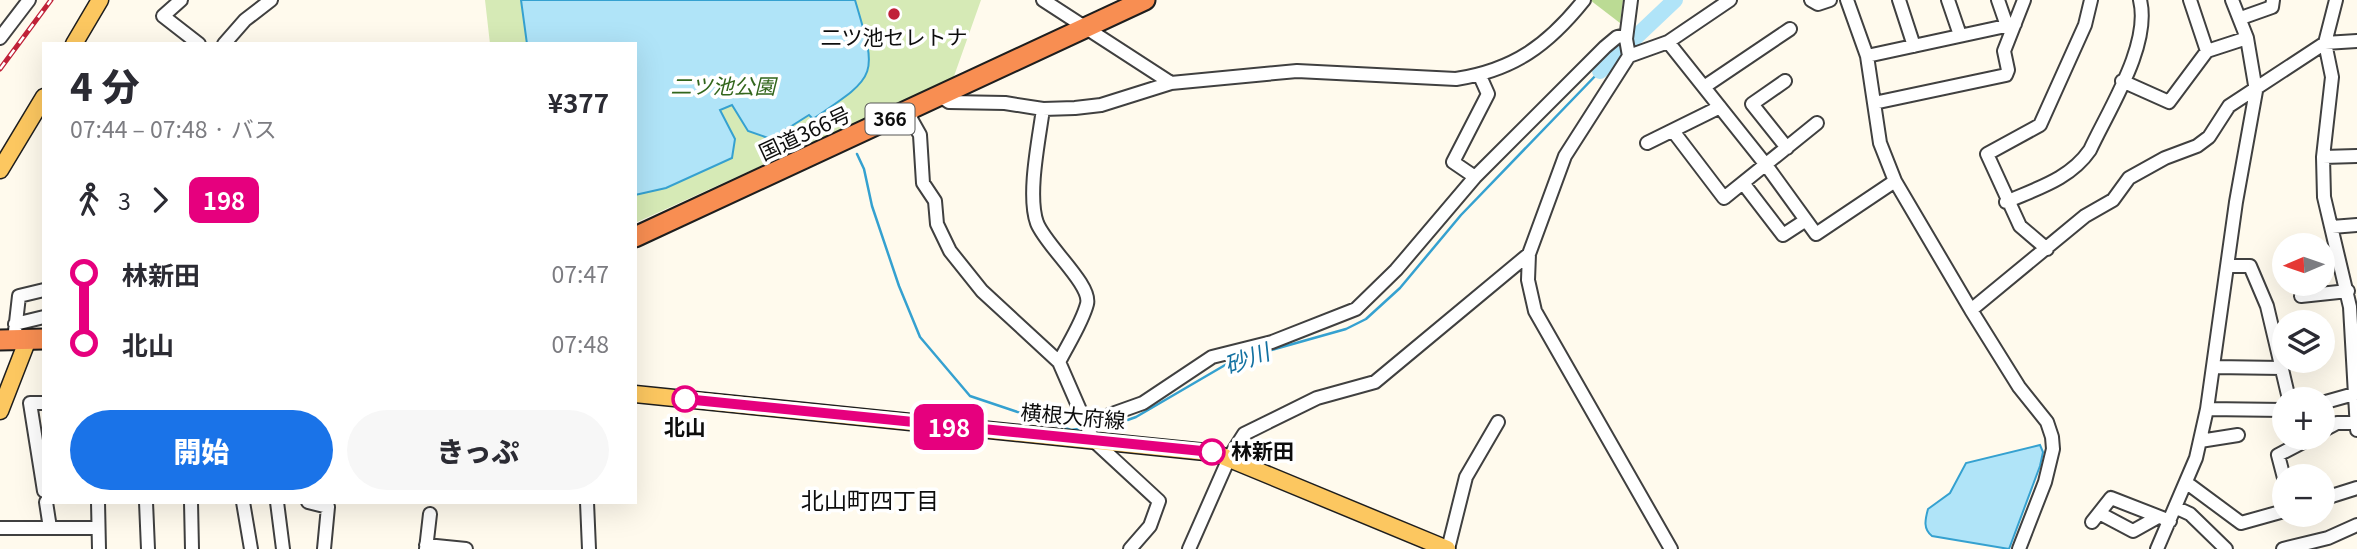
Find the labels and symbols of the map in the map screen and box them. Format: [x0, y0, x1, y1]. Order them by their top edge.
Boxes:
marker: 二ツ池セレトナ [886, 6, 902, 22]
place label: 二ツ池セレトナ [821, 21, 968, 51]
park label: 二ツ池公園 [671, 70, 778, 100]
street label: 国道366号 [753, 98, 855, 166]
road number: 366 [866, 104, 914, 134]
north arrow [2272, 233, 2334, 296]
water label: 砂川 [1219, 332, 1277, 381]
marker: 北山 [672, 386, 698, 412]
street label: 横根大府線 [1020, 395, 1127, 435]
line badge: 198 [909, 404, 989, 450]
place label: 北山 [664, 411, 706, 441]
place label: 林新田 [1231, 435, 1294, 465]
marker: 林新田 [1199, 439, 1225, 465]
district label: 北山町四丁目 [801, 482, 939, 516]

